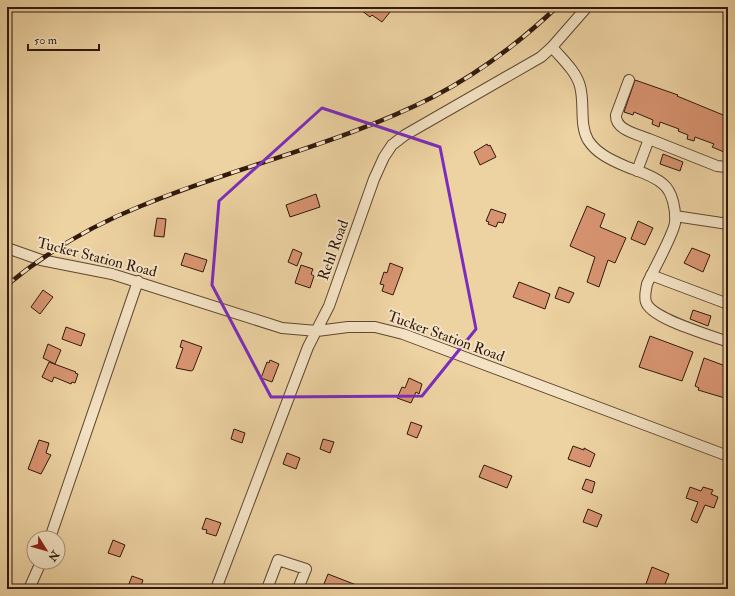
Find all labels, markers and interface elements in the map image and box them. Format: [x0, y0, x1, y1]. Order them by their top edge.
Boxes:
scale bar [28, 26, 99, 52]
text: 50 m [34, 33, 58, 48]
street label: Rehl Road [314, 217, 353, 283]
street label: Tucker Station Road [35, 233, 159, 282]
street label: Tucker Station Road [385, 307, 507, 367]
north arrow [26, 530, 66, 570]
text: N [45, 547, 62, 564]

